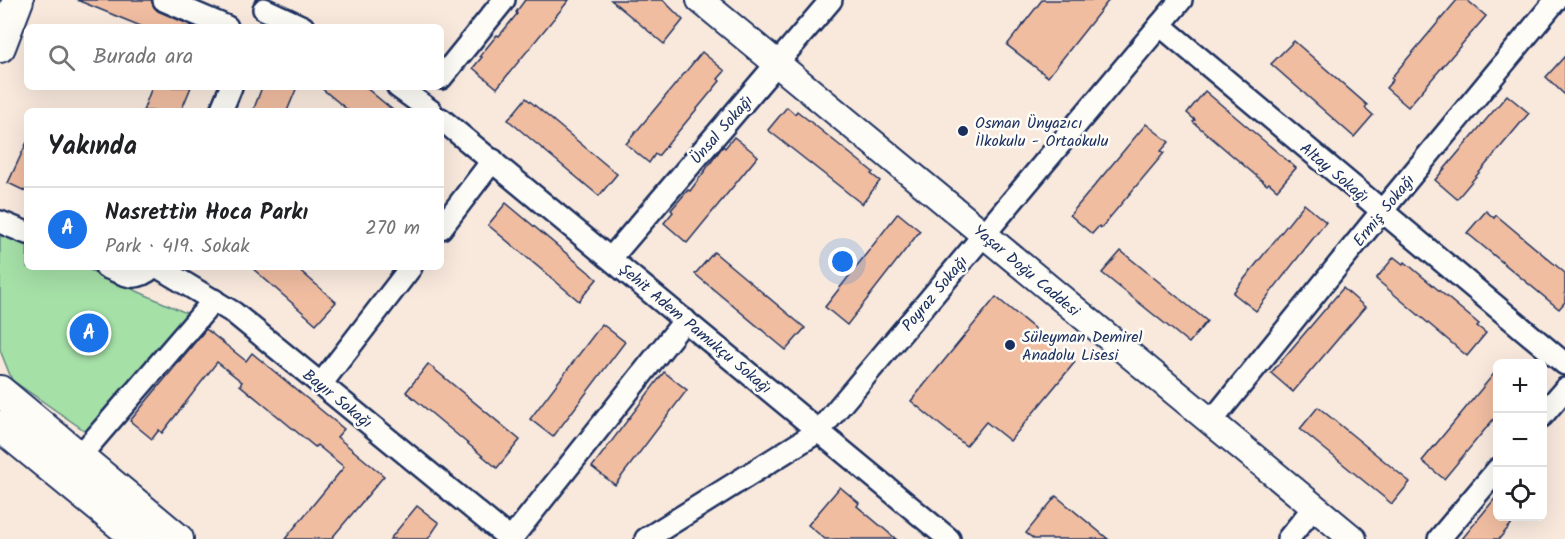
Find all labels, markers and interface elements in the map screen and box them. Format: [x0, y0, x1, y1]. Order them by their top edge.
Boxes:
search box [24, 24, 444, 90]
text: Burada ara [93, 40, 193, 75]
icon: search [45, 41, 78, 74]
street label: Ünsal Sokağı [685, 90, 759, 170]
place label: Osman Ünyazıcı İlkokulu - Ortaokulu [975, 111, 1109, 154]
marker: Osman Ünyazıcı İlkokulu - Ortaokulu [956, 124, 970, 138]
text: Yakında [48, 126, 137, 168]
street label: Altay Sokağı [1294, 137, 1374, 210]
street label: Ermiş Sokağı [1347, 169, 1421, 253]
text: Nasrettin Hoca Parkı [105, 196, 308, 231]
text: A [61, 213, 74, 245]
text: 270 m [365, 213, 420, 245]
street label: Yaşar Doğu Caddesi [967, 219, 1086, 324]
text: Park · 419. Sokak [105, 231, 250, 263]
your location [828, 247, 857, 276]
street label: Poyraz Sokağı [896, 251, 974, 337]
street label: Şehit Adem Pamukçu Sokağı [613, 258, 777, 401]
pin: A [70, 310, 109, 356]
place label: Süleyman Demirel Anadolu Lisesi [1022, 325, 1143, 368]
marker: Süleyman Demirel Anadolu Lisesi [1003, 338, 1017, 352]
map controls [1493, 359, 1547, 521]
button: + [1493, 359, 1547, 413]
street label: Bayır Sokağı [297, 363, 377, 435]
button: − [1493, 413, 1547, 467]
button: locate [1493, 467, 1547, 521]

